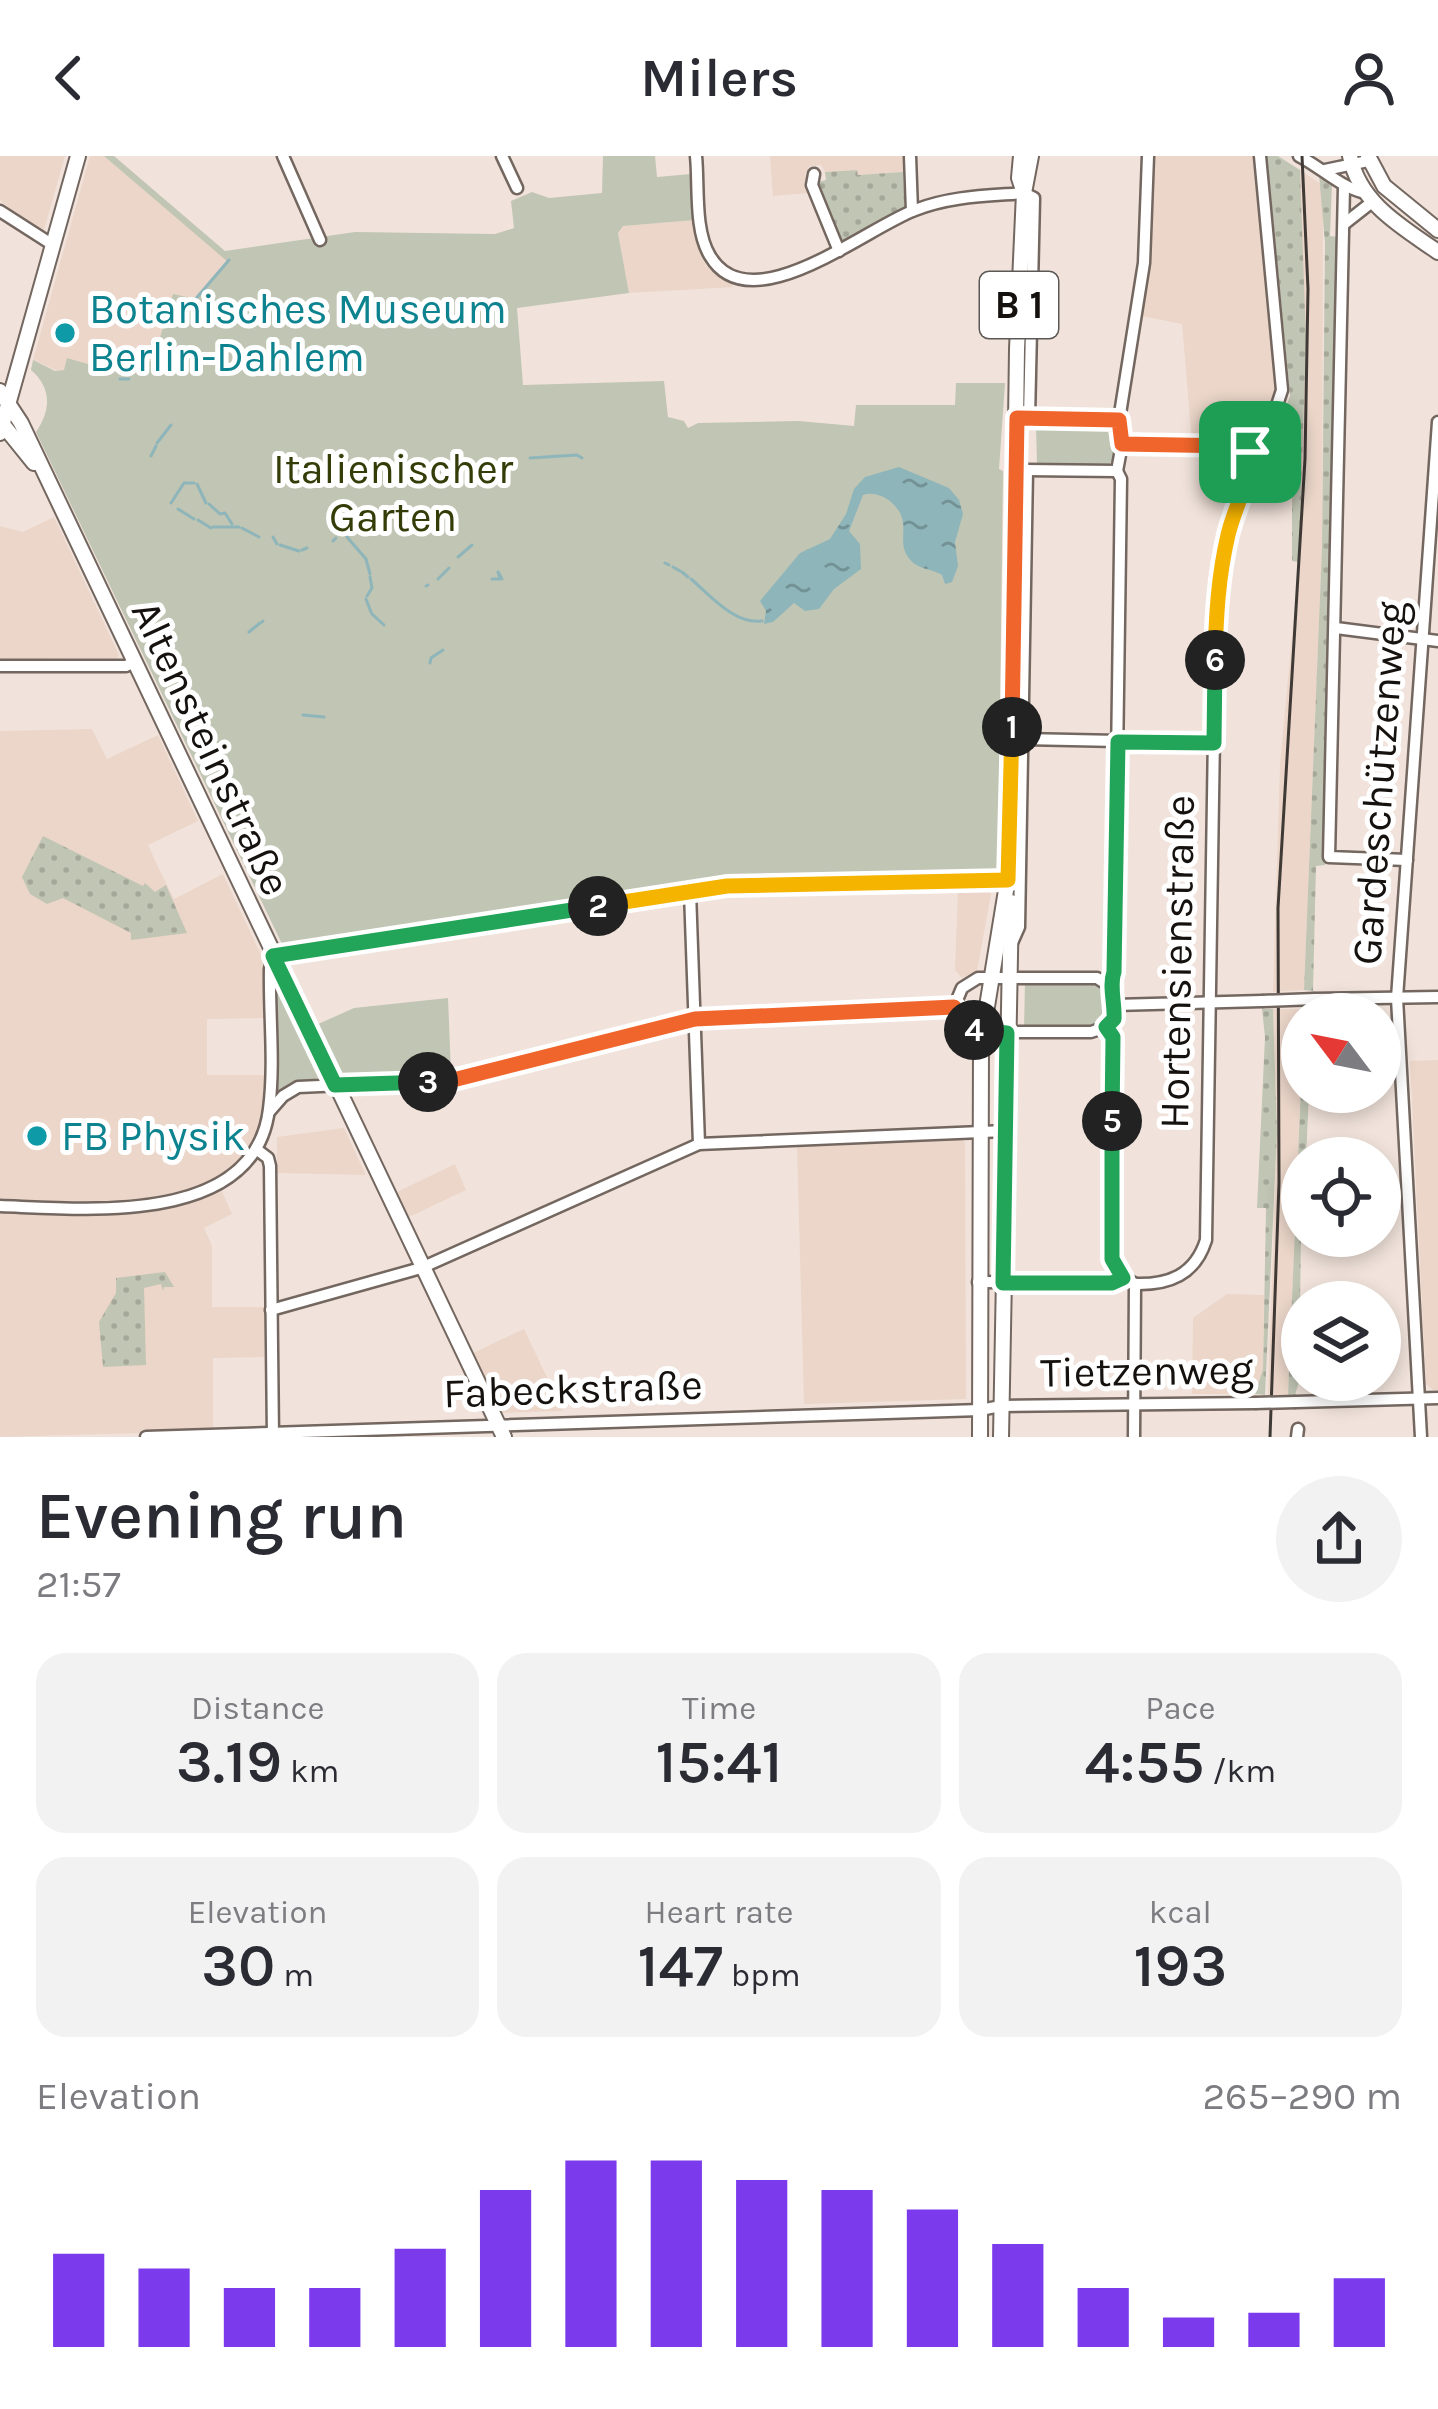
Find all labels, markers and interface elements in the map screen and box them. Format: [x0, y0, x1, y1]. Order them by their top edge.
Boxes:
icon: back [36, 45, 102, 111]
icon: person [1336, 45, 1402, 111]
text: Milers [640, 46, 798, 110]
road number: B 1 [980, 272, 1058, 338]
place label: Botanisches Museum Berlin-Dahlem [89, 284, 507, 382]
marker: Botanisches Museum Berlin-Dahlem [52, 320, 78, 346]
pin [1199, 401, 1301, 503]
icon: arrive [1217, 419, 1283, 485]
park label: Italienischer Garten [273, 444, 514, 542]
street label: Altensteinstraße [121, 593, 301, 903]
street label: Gardeschützenweg [1341, 599, 1417, 967]
pin: 6 [1185, 630, 1245, 690]
text: 6 [1205, 641, 1225, 679]
pin: 1 [982, 697, 1042, 757]
text: 1 [1006, 708, 1018, 746]
street label: Hortensienstraße [1149, 795, 1205, 1129]
pin: 2 [568, 876, 628, 936]
text: 2 [588, 887, 608, 925]
north arrow [1281, 993, 1401, 1113]
map controls [1281, 993, 1401, 1401]
pin: 4 [944, 1000, 1004, 1060]
text: 4 [964, 1011, 984, 1049]
pin: 3 [398, 1052, 458, 1112]
text: 3 [418, 1063, 438, 1101]
pin: 5 [1082, 1091, 1142, 1151]
text: 5 [1102, 1102, 1122, 1140]
place label: FB Physik [61, 1111, 245, 1161]
marker: FB Physik [24, 1123, 50, 1149]
button: locate [1281, 1137, 1401, 1257]
button: layers [1281, 1281, 1401, 1401]
street label: Tietzenweg [1040, 1344, 1254, 1398]
street label: Fabeckstraße [442, 1359, 704, 1419]
button: share [1276, 1476, 1402, 1602]
text: Evening run [36, 1477, 407, 1555]
text: 21:57 [36, 1561, 121, 1607]
text: Distance [191, 1689, 324, 1727]
text: Time [682, 1689, 756, 1727]
text: Pace [1145, 1689, 1216, 1727]
text: 3.19 [176, 1727, 282, 1797]
text: 15:41 [655, 1727, 783, 1797]
text: 4:55 [1085, 1727, 1205, 1797]
text: km [282, 1752, 339, 1790]
text: /km [1205, 1752, 1276, 1790]
text: Elevation [188, 1893, 328, 1931]
text: Heart rate [645, 1893, 793, 1931]
text: kcal [1149, 1893, 1212, 1931]
text: 30 [201, 1931, 275, 2001]
text: 147 [637, 1931, 723, 2001]
text: 193 [1133, 1931, 1227, 2001]
text: m [275, 1956, 314, 1994]
text: bpm [723, 1956, 801, 1994]
text: Elevation [36, 2073, 201, 2119]
text: 265–290 m [1203, 2073, 1402, 2119]

